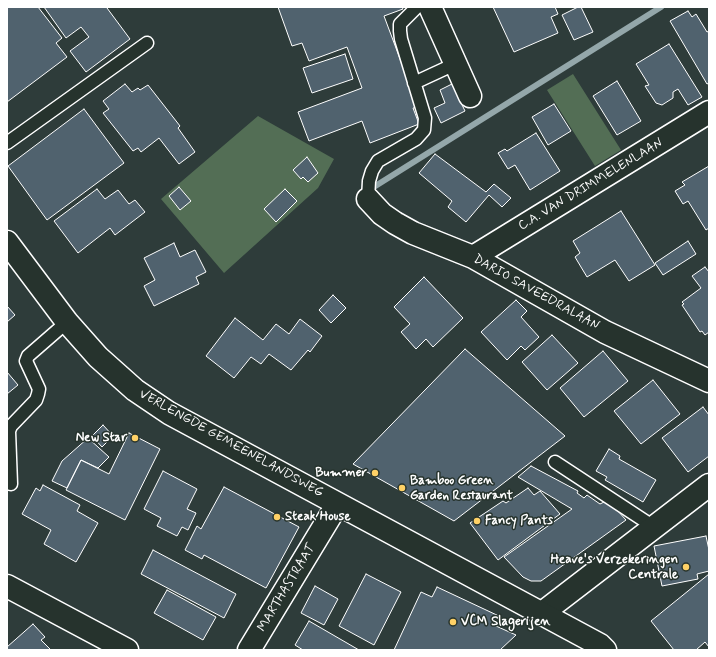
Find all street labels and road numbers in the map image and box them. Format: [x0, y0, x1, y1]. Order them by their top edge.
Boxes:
street label: C.A. VAN DRIMMELENLAAN [516, 136, 666, 234]
street label: DARIO SAVEEDRALAAN [470, 252, 602, 334]
street label: VERLENGDE GEMEENELANDSWEG [136, 387, 326, 501]
street label: MARTHASTRAAT [255, 541, 319, 635]

